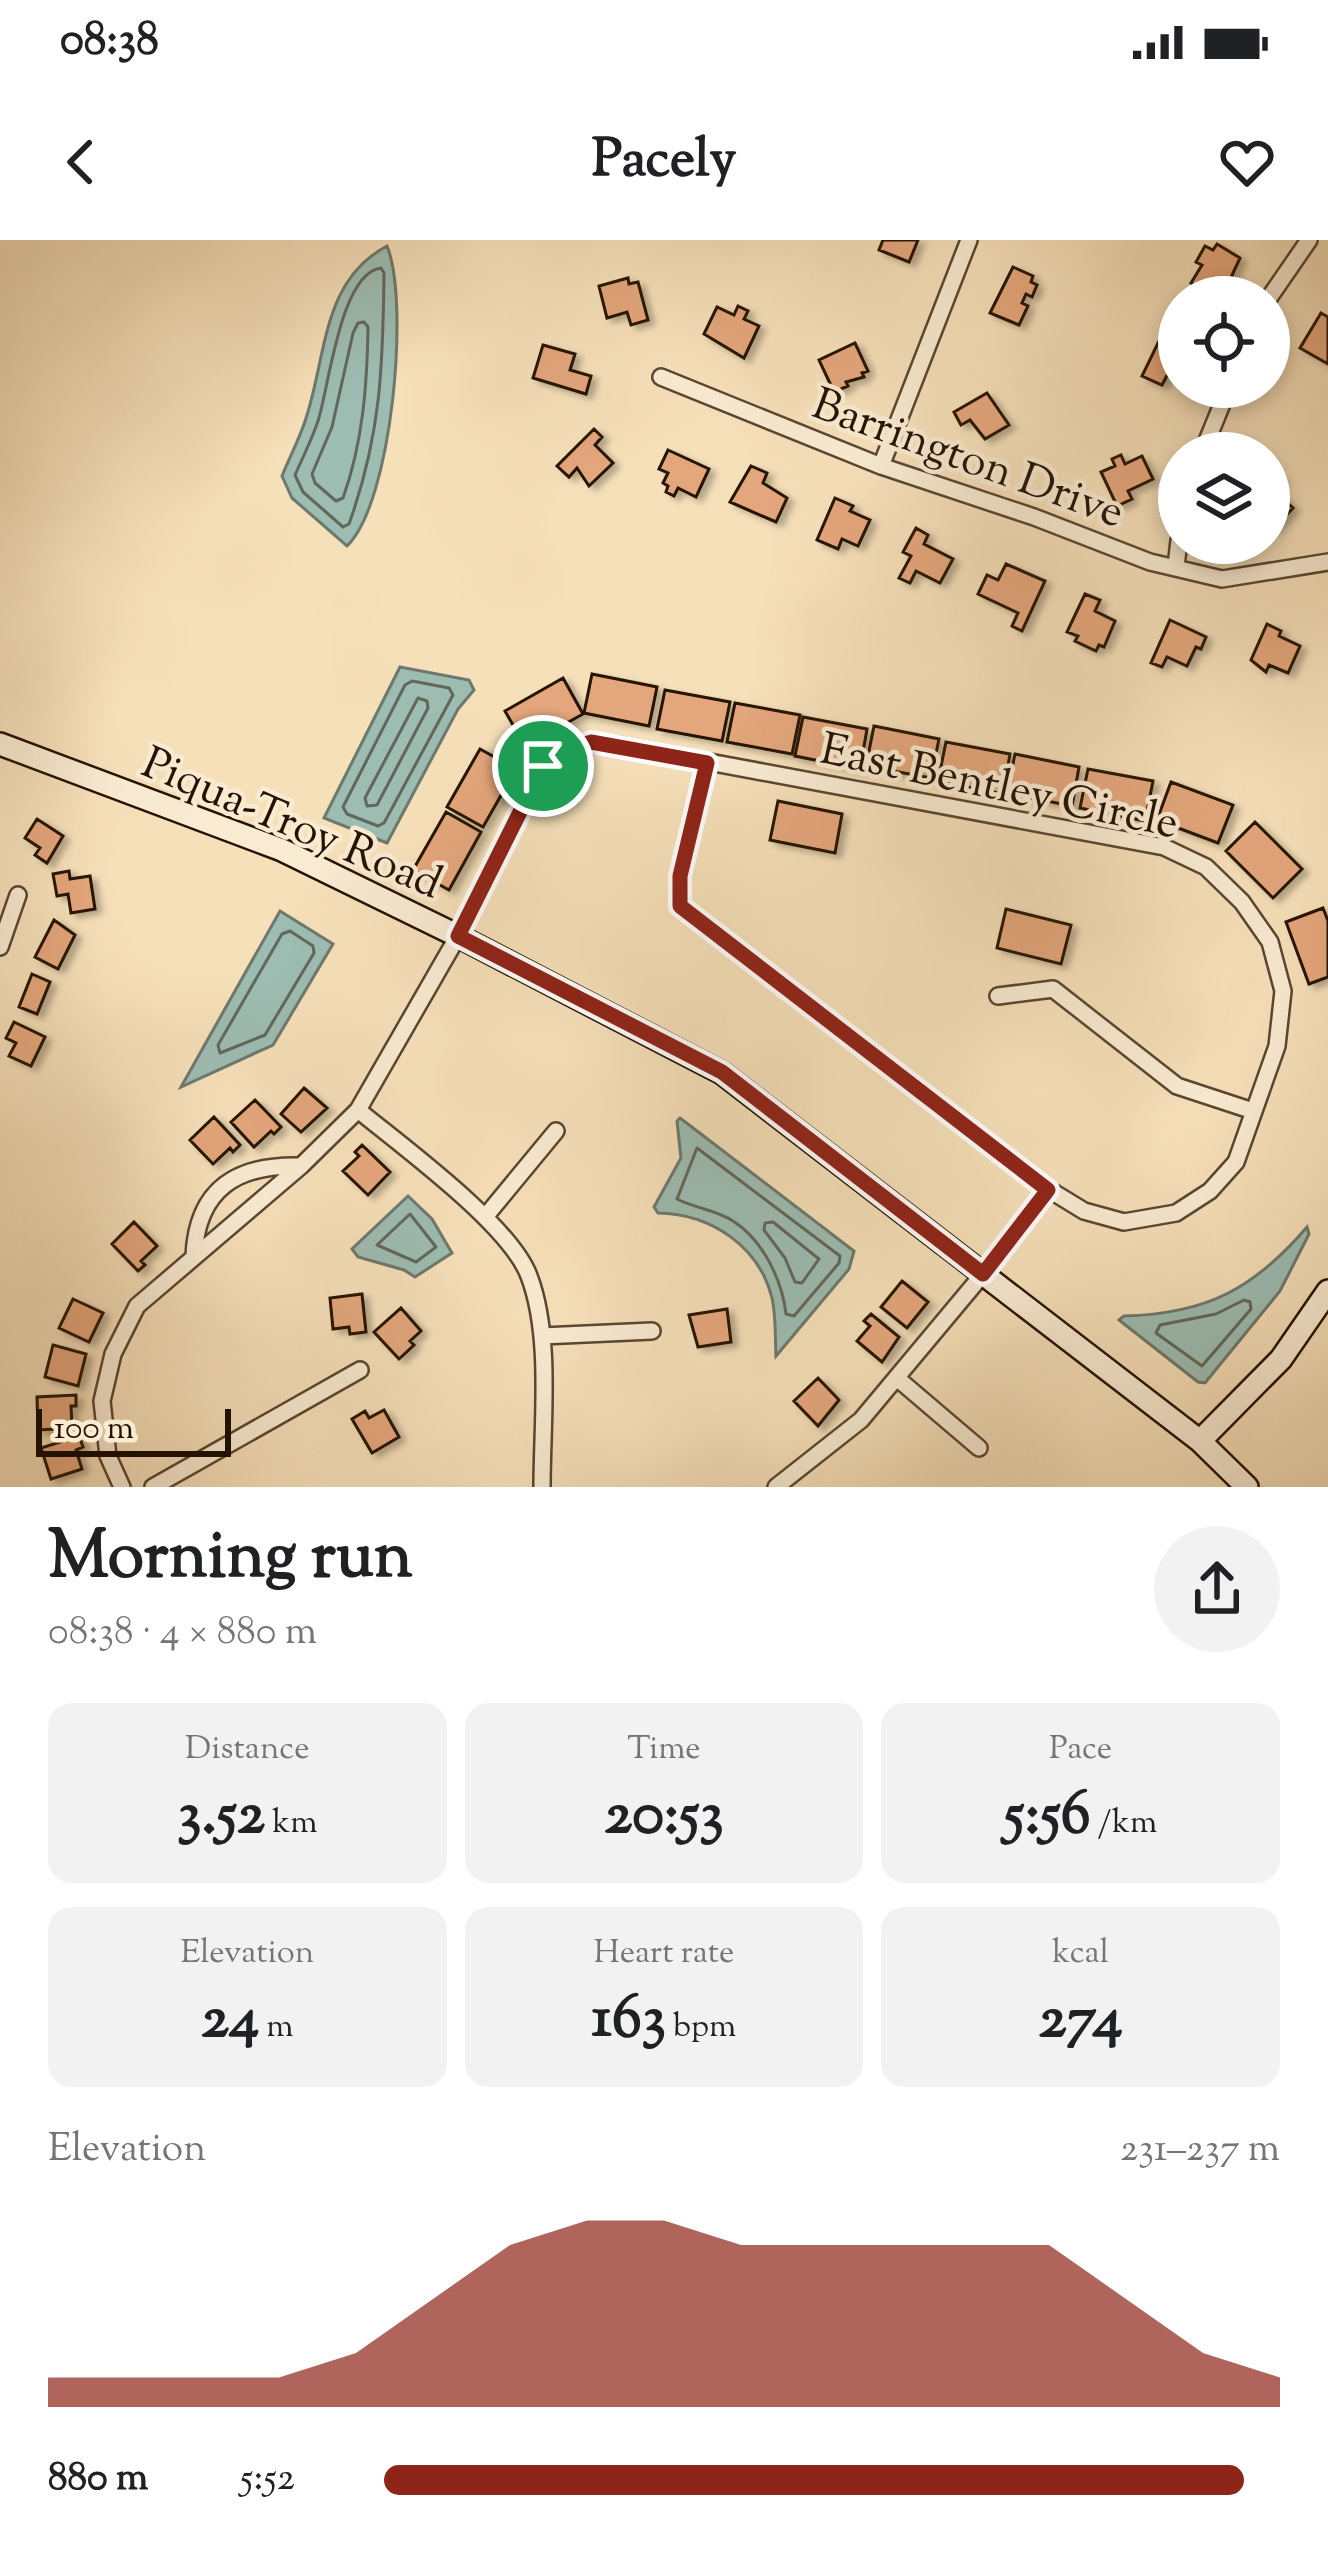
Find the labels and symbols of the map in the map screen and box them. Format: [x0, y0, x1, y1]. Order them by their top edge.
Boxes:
street label: Barrington Drive [802, 375, 1132, 548]
pin [492, 715, 594, 817]
street label: East Bentley Circle [814, 720, 1184, 859]
street label: Piqua-Troy Road [131, 734, 451, 919]
scale bar [36, 1403, 231, 1456]

